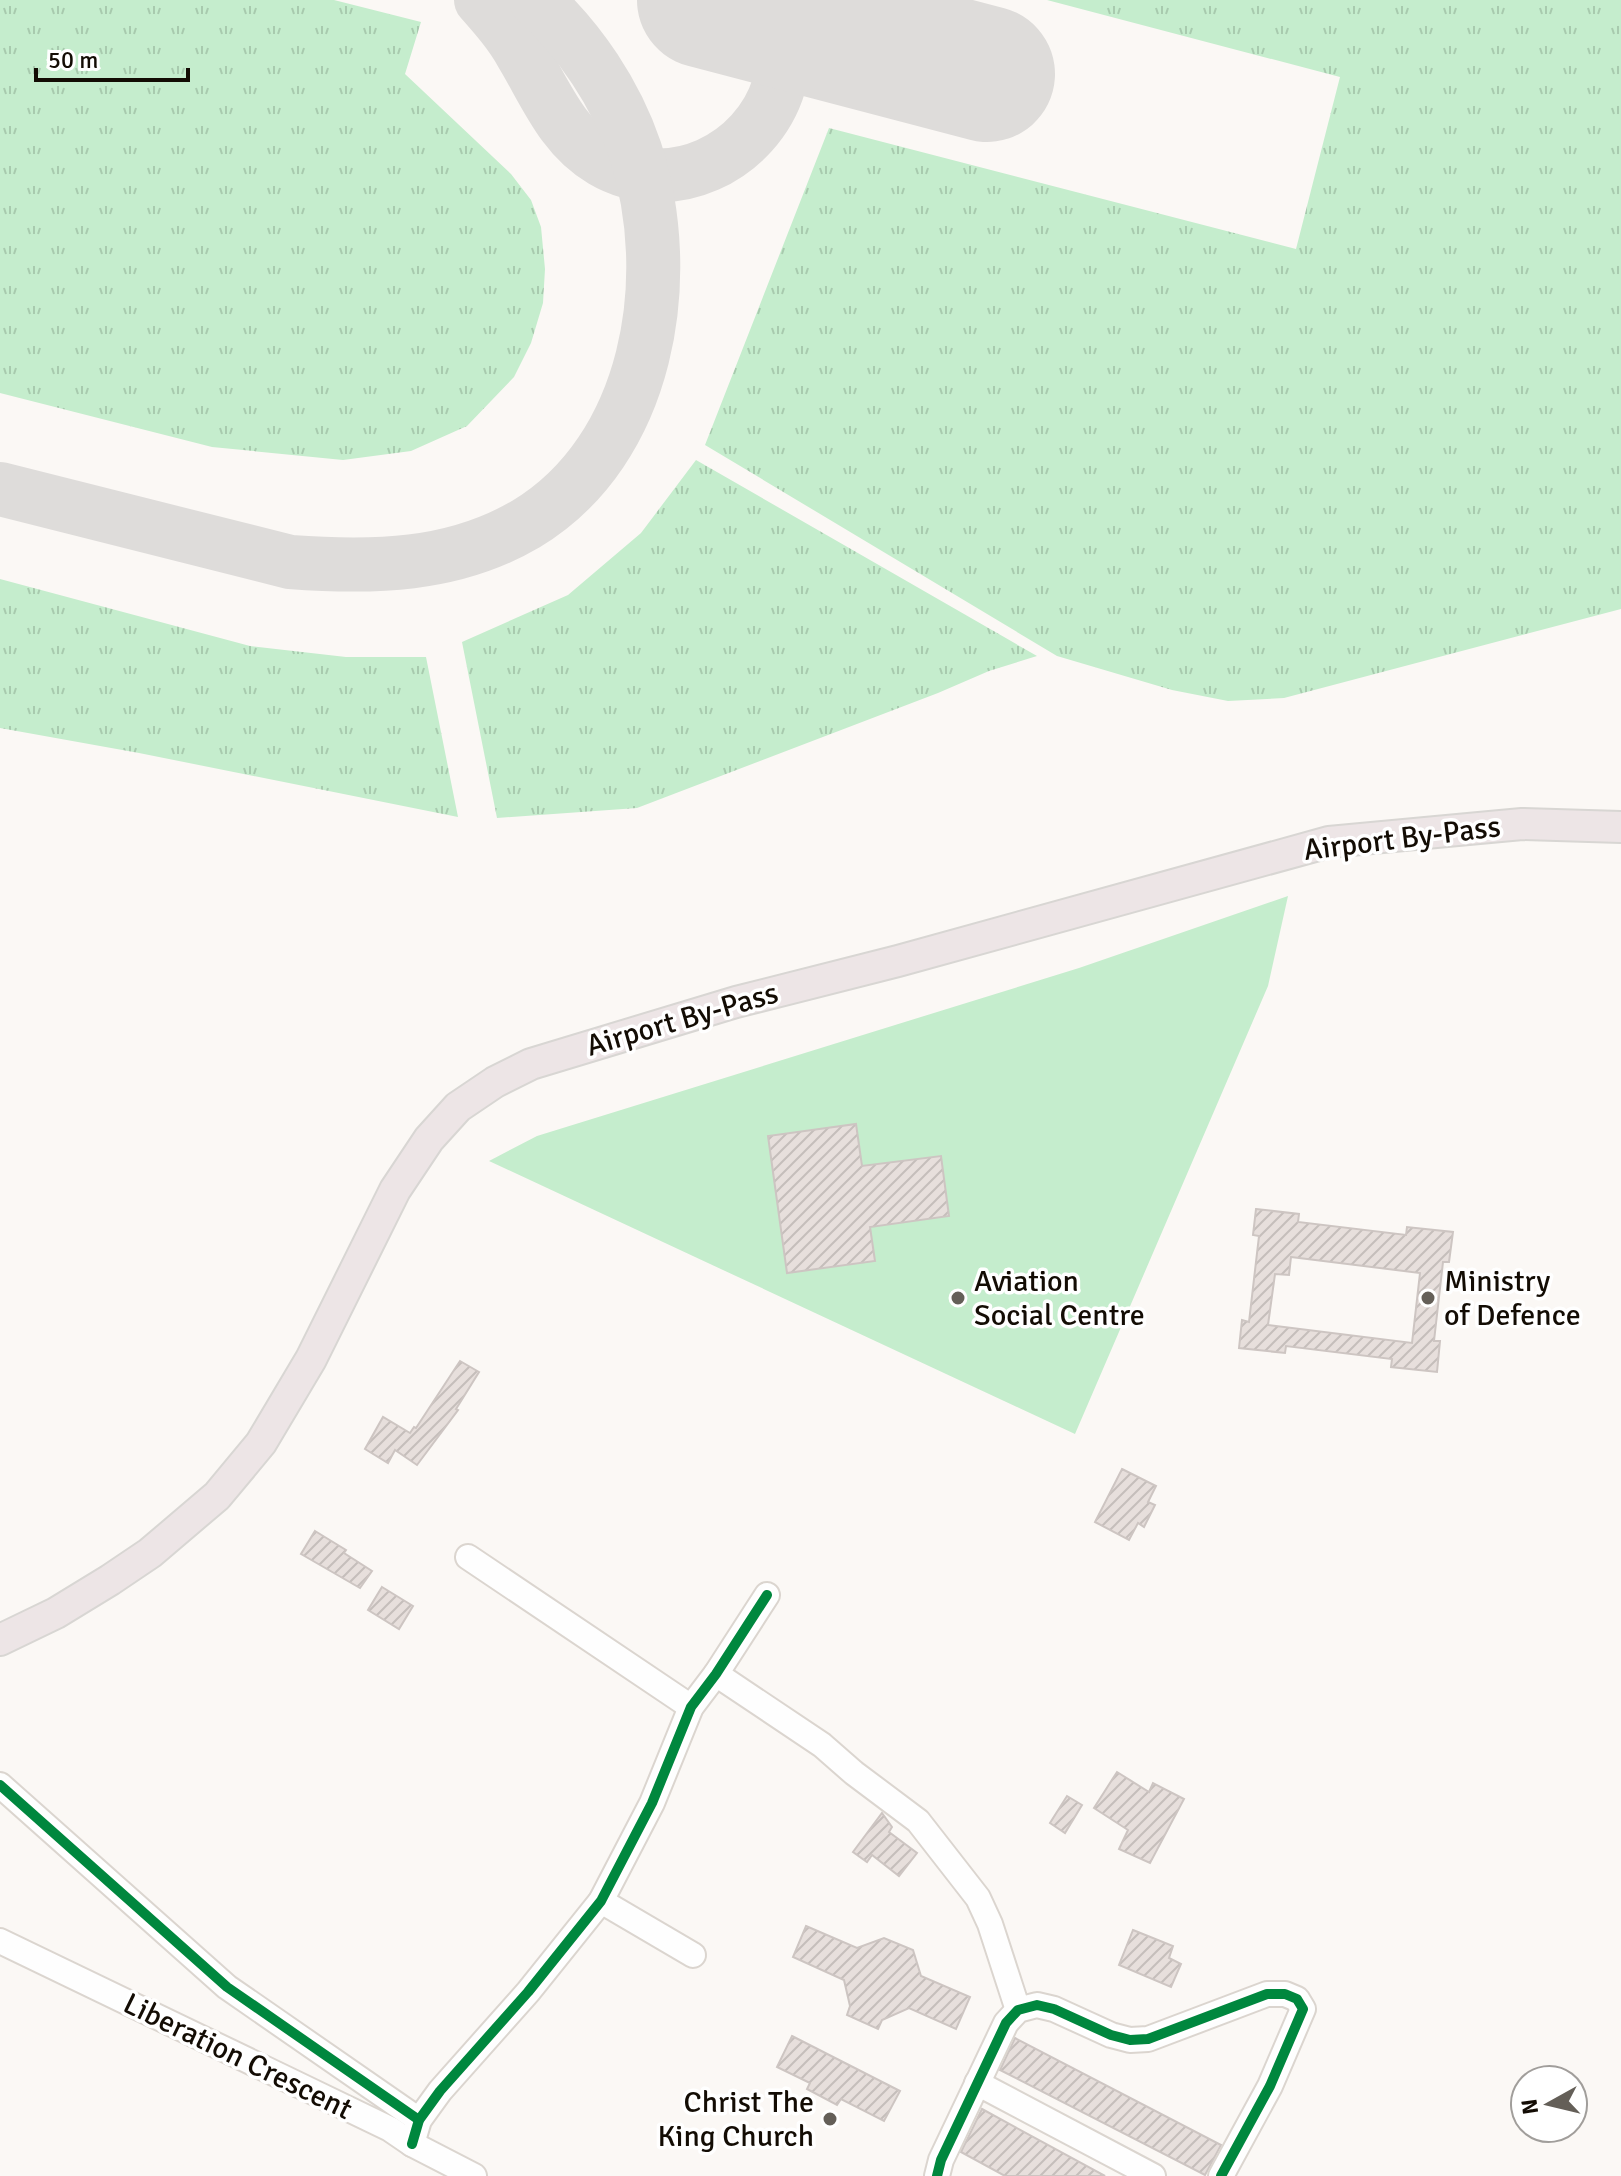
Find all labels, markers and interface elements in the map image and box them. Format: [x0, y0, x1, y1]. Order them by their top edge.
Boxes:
scale bar [36, 32, 188, 82]
text: 50 m [48, 45, 98, 75]
street label: Airport By-Pass [1302, 808, 1503, 869]
street label: Airport By-Pass [582, 974, 782, 1065]
place label: Aviation Social Centre [974, 1263, 1145, 1334]
place label: Ministry of Defence [1444, 1263, 1581, 1334]
marker: Aviation Social Centre [949, 1289, 967, 1307]
marker: Ministry of Defence [1419, 1289, 1437, 1307]
street label: Liberation Crescent [117, 1985, 358, 2128]
north arrow [1509, 2064, 1589, 2144]
place label: Christ The King Church [657, 2084, 814, 2155]
text: N [1515, 2097, 1544, 2116]
marker: Christ The King Church [821, 2110, 839, 2128]

